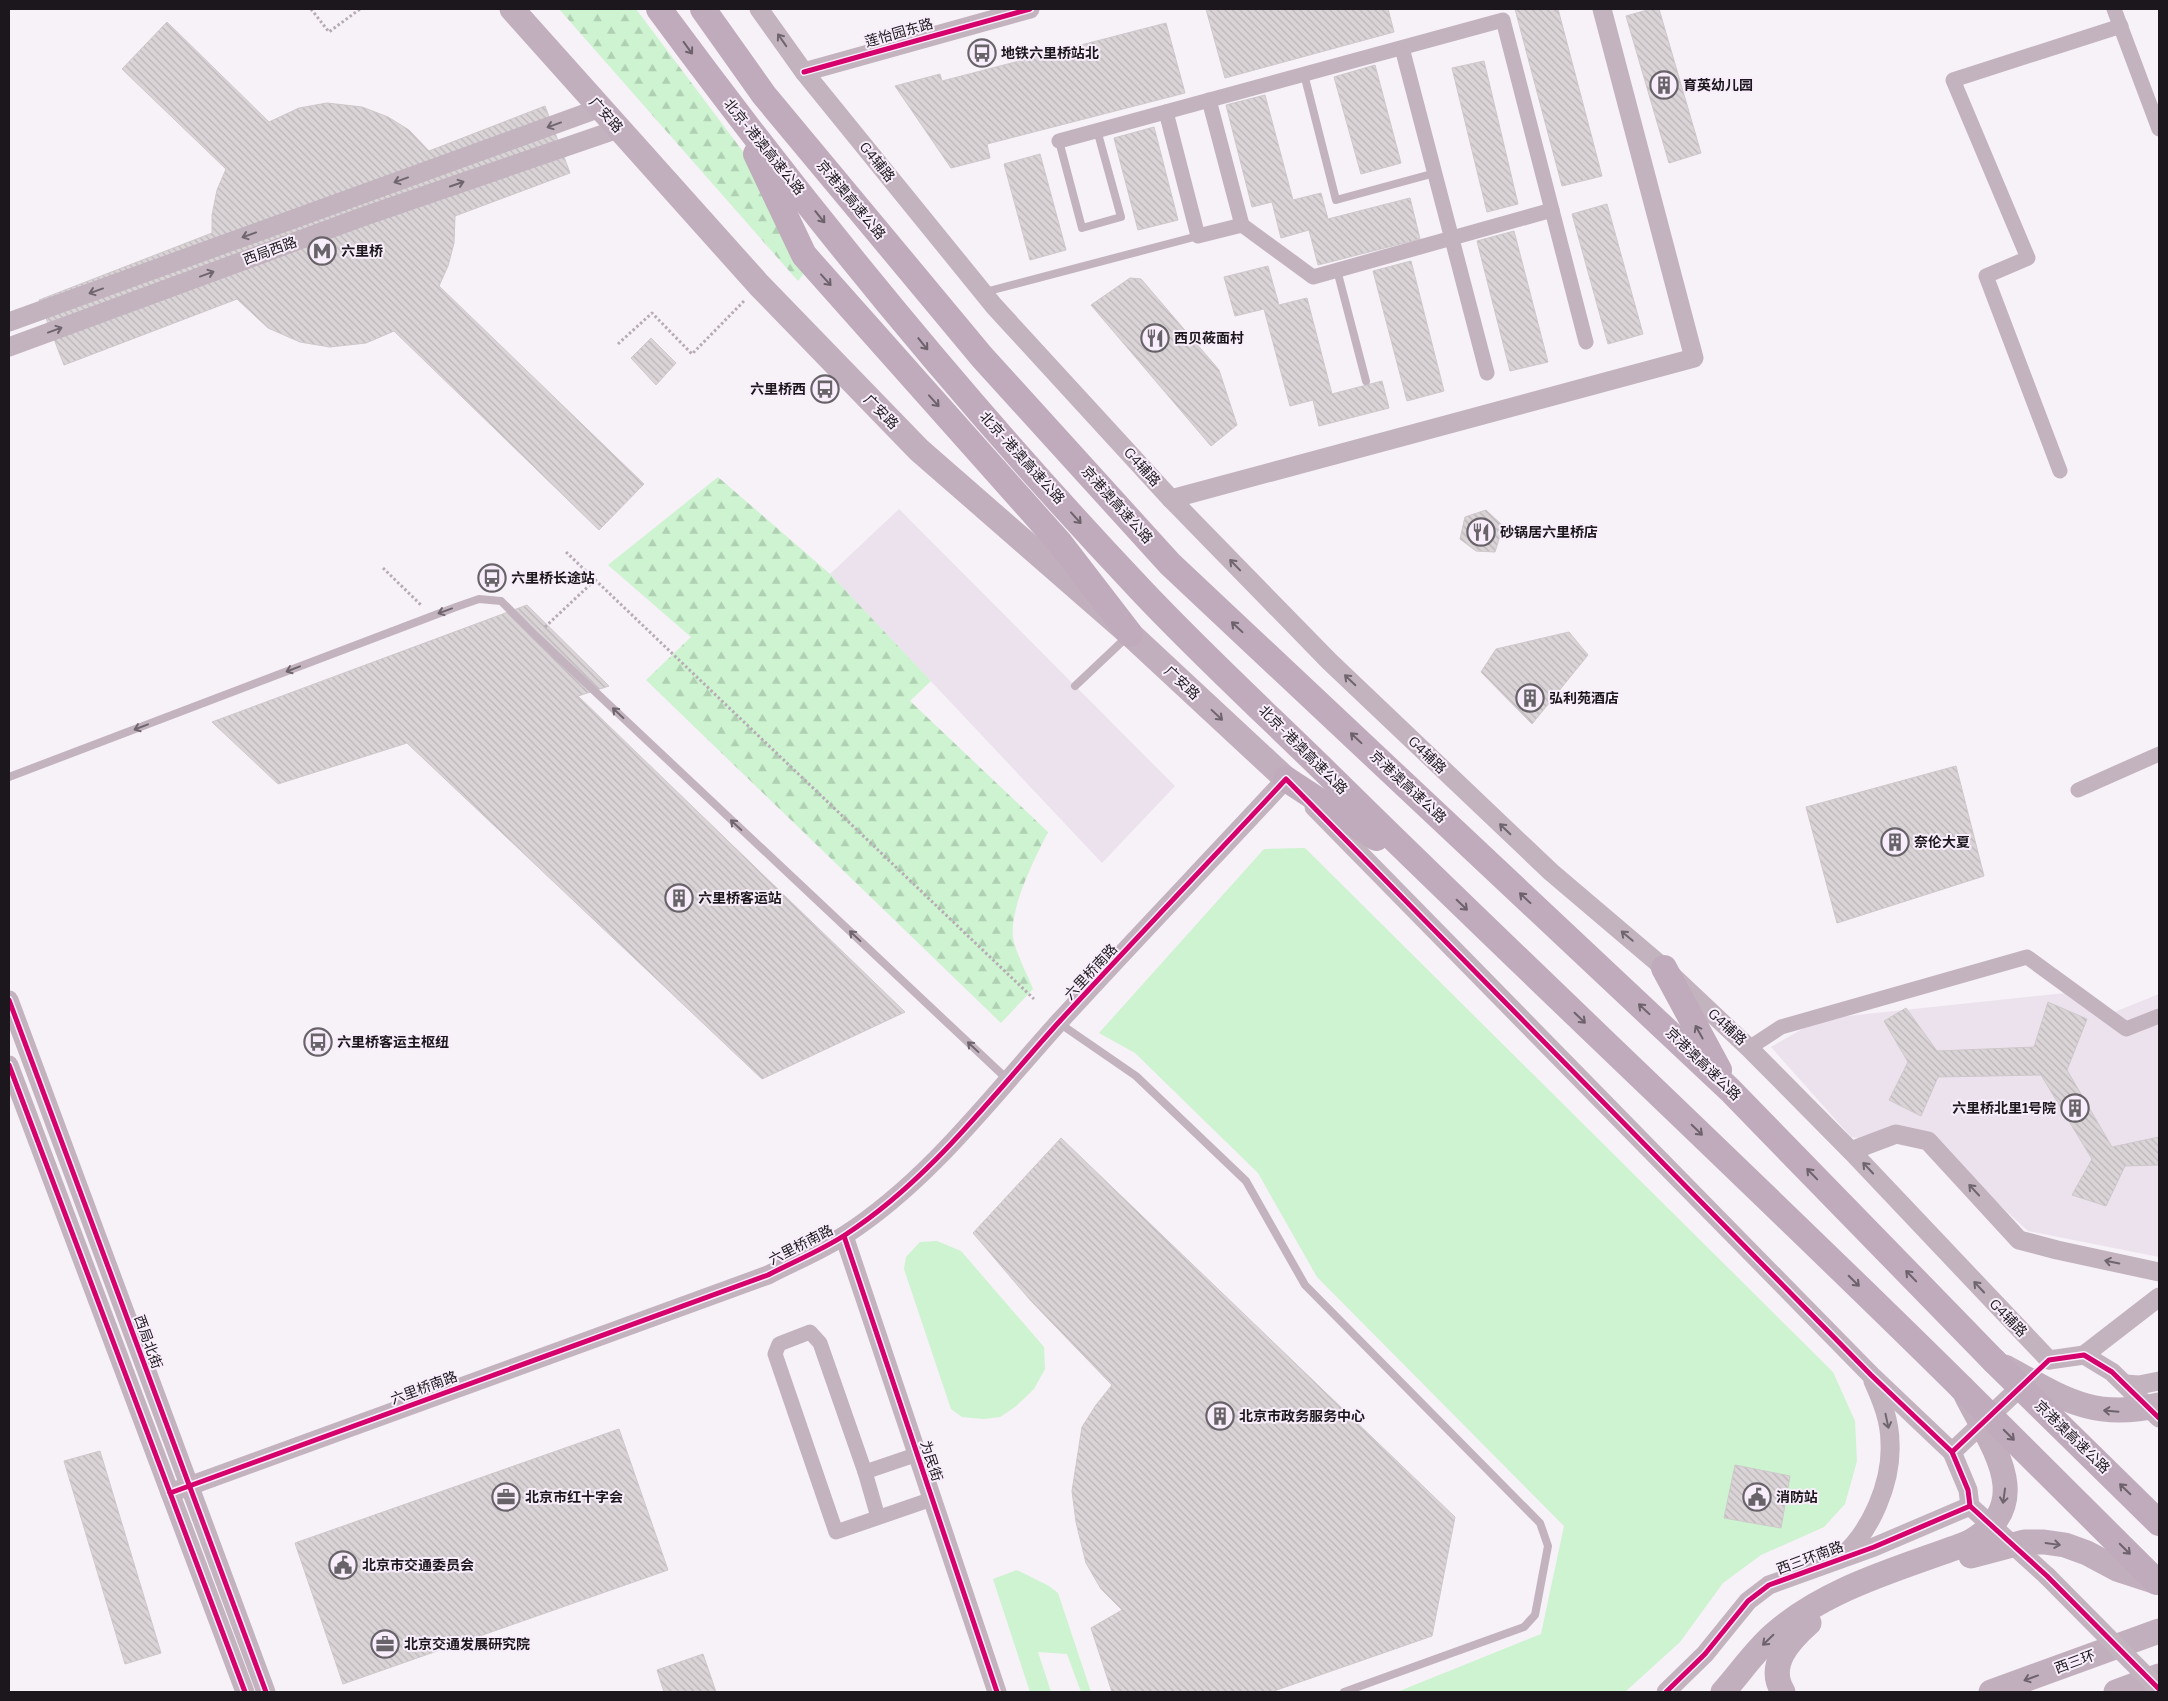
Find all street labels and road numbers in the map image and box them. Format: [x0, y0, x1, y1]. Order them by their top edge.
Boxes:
street label: 莲怡园东路 [863, 15, 935, 51]
street label: 广安路 [586, 94, 626, 136]
street label: 北京-港澳高速公路 [720, 96, 808, 198]
street label: G4辅路 [856, 139, 898, 185]
street label: 京港澳高速公路 [813, 157, 889, 243]
street label: 西局西路 [241, 233, 299, 269]
street label: 广安路 [860, 391, 902, 433]
street label: 北京-港澳高速公路 [976, 408, 1068, 508]
street label: G4辅路 [1120, 444, 1164, 490]
street label: 京港澳高速公路 [1078, 463, 1156, 547]
street label: 广安路 [1161, 662, 1203, 704]
street label: 北京-港澳高速公路 [1255, 702, 1351, 798]
street label: G4辅路 [1404, 733, 1450, 777]
street label: 京港澳高速公路 [1366, 747, 1450, 827]
street label: 六里桥南路 [1061, 941, 1121, 1003]
street label: G4辅路 [1704, 1005, 1750, 1049]
street label: 京港澳高速公路 [1662, 1024, 1744, 1104]
street label: 六里桥南路 [766, 1222, 836, 1268]
street label: G4辅路 [1986, 1295, 2030, 1341]
street label: 西局北街 [130, 1313, 166, 1371]
street label: 六里桥南路 [388, 1368, 460, 1408]
street label: 京港澳高速公路 [2031, 1397, 2113, 1477]
street label: 为民街 [916, 1438, 946, 1484]
street label: 西三环南路 [1774, 1538, 1846, 1578]
street label: 西三环 [2052, 1647, 2098, 1677]

